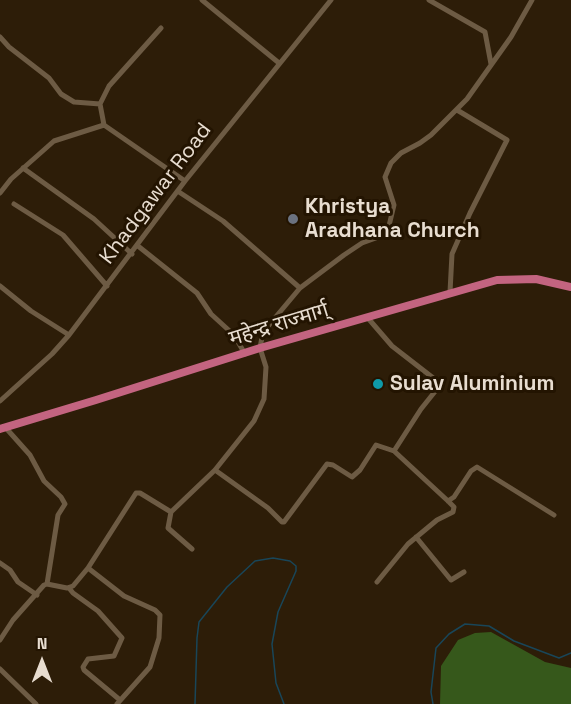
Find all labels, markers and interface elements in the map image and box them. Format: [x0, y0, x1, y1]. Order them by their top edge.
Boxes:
street label: Khadgawar Road [95, 119, 217, 269]
place label: Khristya Aradhana Church [305, 194, 480, 244]
marker: Khristya Aradhana Church [286, 212, 300, 226]
street label: महेन्द्र राज्मार्ग् [226, 298, 332, 352]
place label: Sulav Aluminium [390, 371, 554, 397]
marker: Sulav Aluminium [371, 377, 385, 391]
north arrow [12, 632, 72, 692]
text: N [37, 633, 47, 654]

